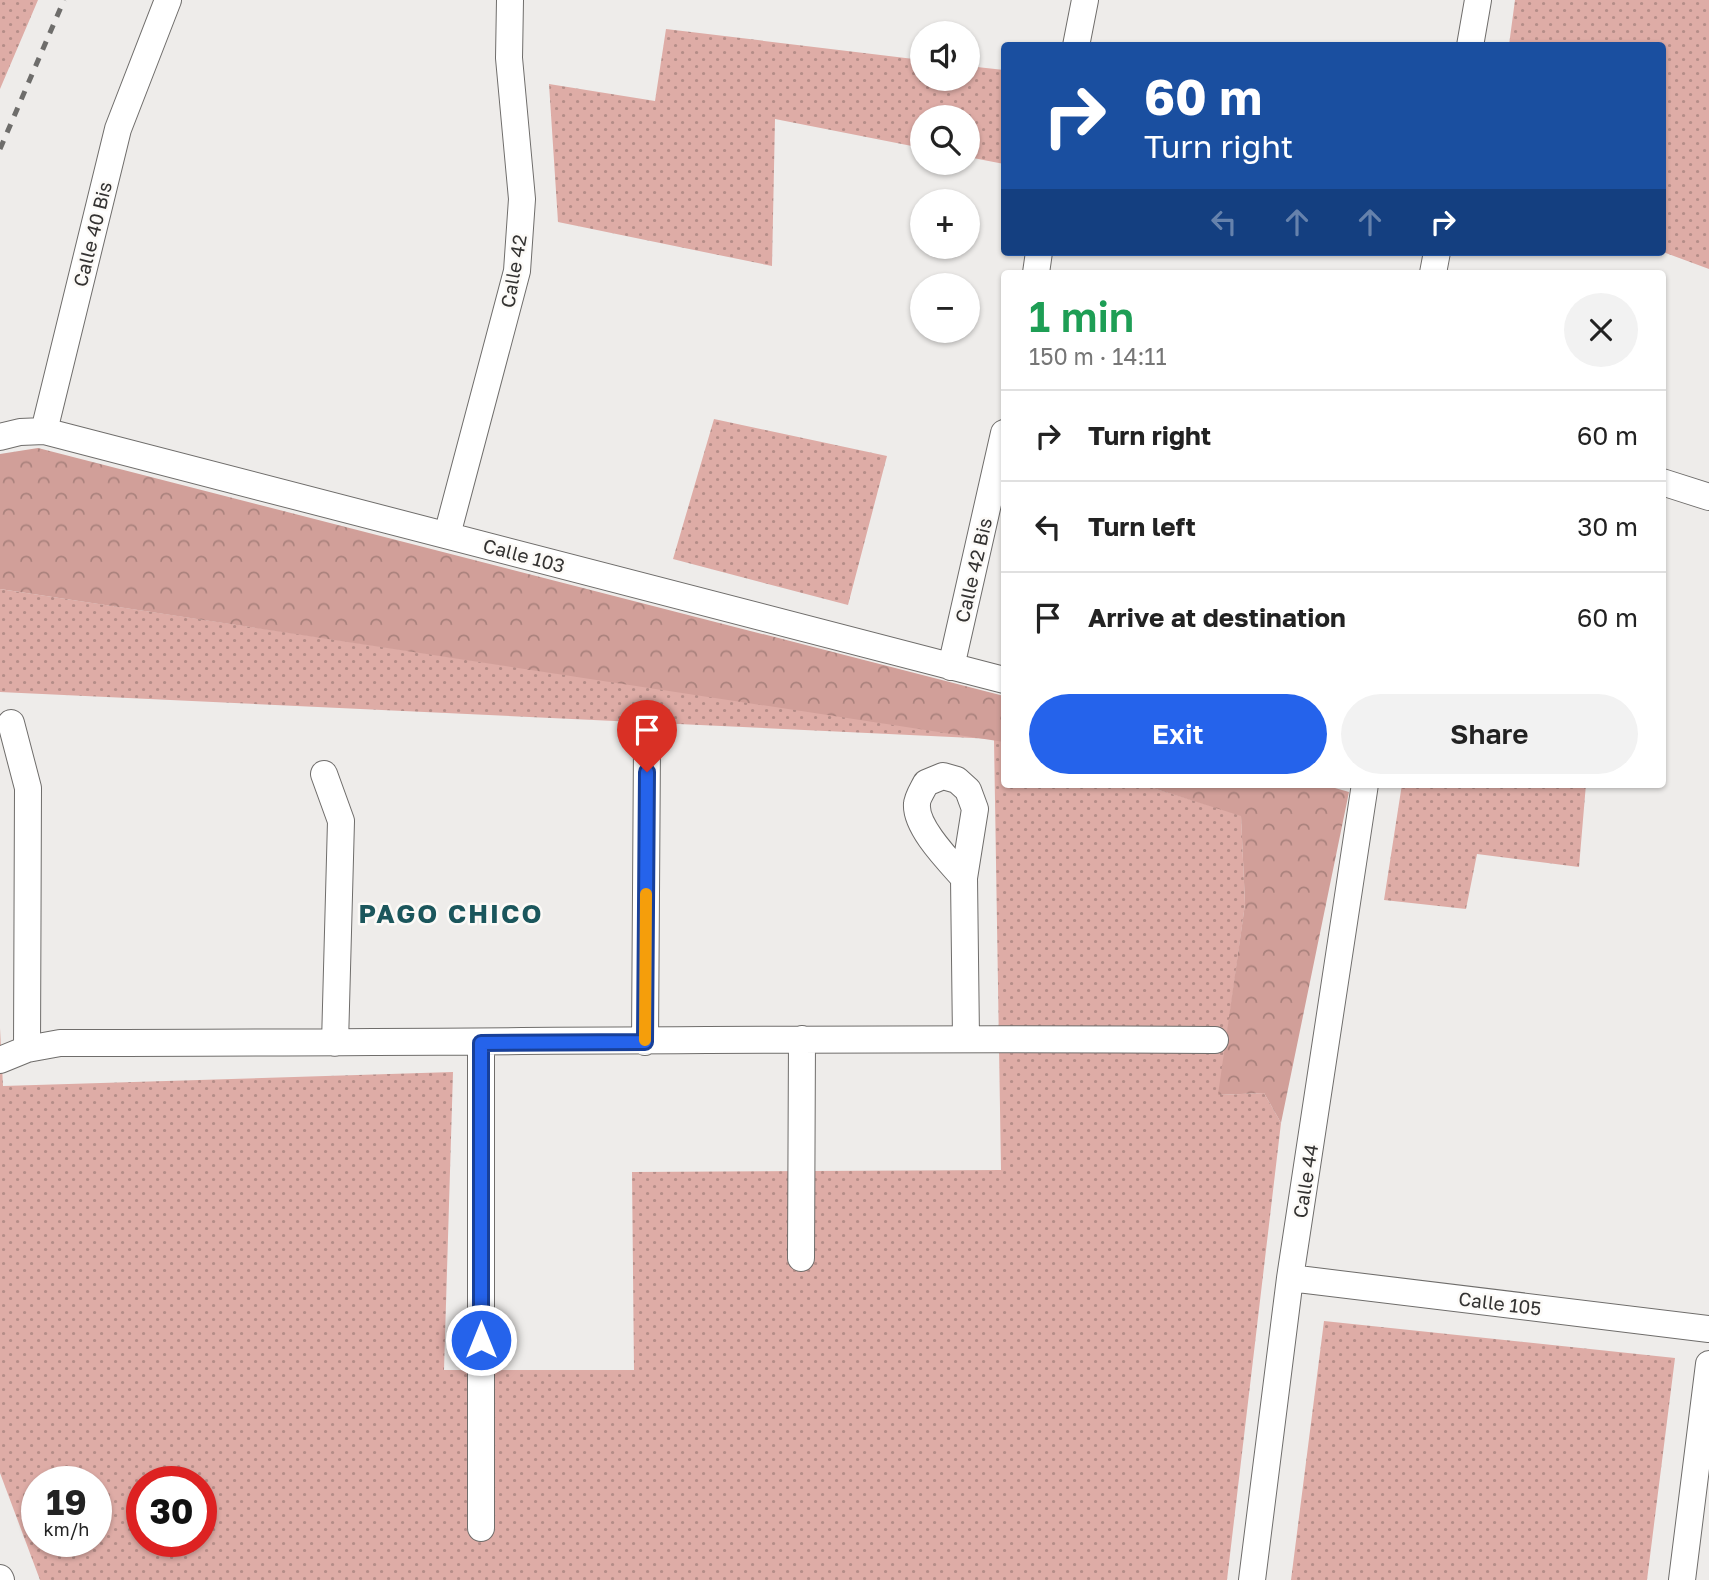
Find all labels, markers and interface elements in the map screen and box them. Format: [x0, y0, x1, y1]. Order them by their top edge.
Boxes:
map controls [910, 21, 980, 343]
button: sound [910, 21, 980, 91]
text: 60 m [1144, 67, 1262, 126]
icon: right [1029, 70, 1120, 161]
button: search [910, 105, 980, 175]
text: Turn right [1144, 127, 1293, 165]
street label: Calle 40 Bis [68, 179, 116, 289]
button: + [910, 189, 980, 259]
icon: left [1205, 203, 1243, 241]
icon: ahead [1278, 203, 1316, 241]
icon: ahead [1351, 203, 1389, 241]
icon: right [1424, 203, 1462, 241]
street label: Calle 42 [495, 233, 531, 309]
button: − [910, 273, 980, 343]
text: 1 min [1029, 291, 1134, 341]
button: close [1564, 293, 1638, 367]
text: 150 m · 14:11 [1029, 342, 1167, 370]
icon: right [1029, 417, 1067, 455]
text: Turn right [1088, 420, 1211, 451]
text: 60 m [1577, 420, 1638, 451]
icon: left [1029, 508, 1067, 546]
text: Turn left [1088, 511, 1196, 542]
text: 30 m [1577, 511, 1638, 542]
street label: Calle 42 Bis [950, 515, 996, 625]
street label: Calle 103 [481, 533, 567, 577]
icon: arrive [1029, 599, 1067, 637]
text: Arrive at destination [1088, 602, 1346, 633]
text: 60 m [1577, 602, 1638, 633]
button: Exit [1029, 694, 1327, 774]
button: Share [1341, 694, 1638, 774]
pin [617, 700, 677, 772]
icon: arrive [628, 711, 666, 749]
district label: PAGO CHICO [359, 898, 543, 929]
street label: Calle 44 [1288, 1142, 1322, 1220]
street label: Calle 105 [1457, 1287, 1543, 1319]
position arrow [444, 1303, 518, 1377]
speed limit sign: 30 [126, 1466, 217, 1557]
text: 19 [46, 1481, 87, 1523]
text: km/h [44, 1518, 89, 1540]

